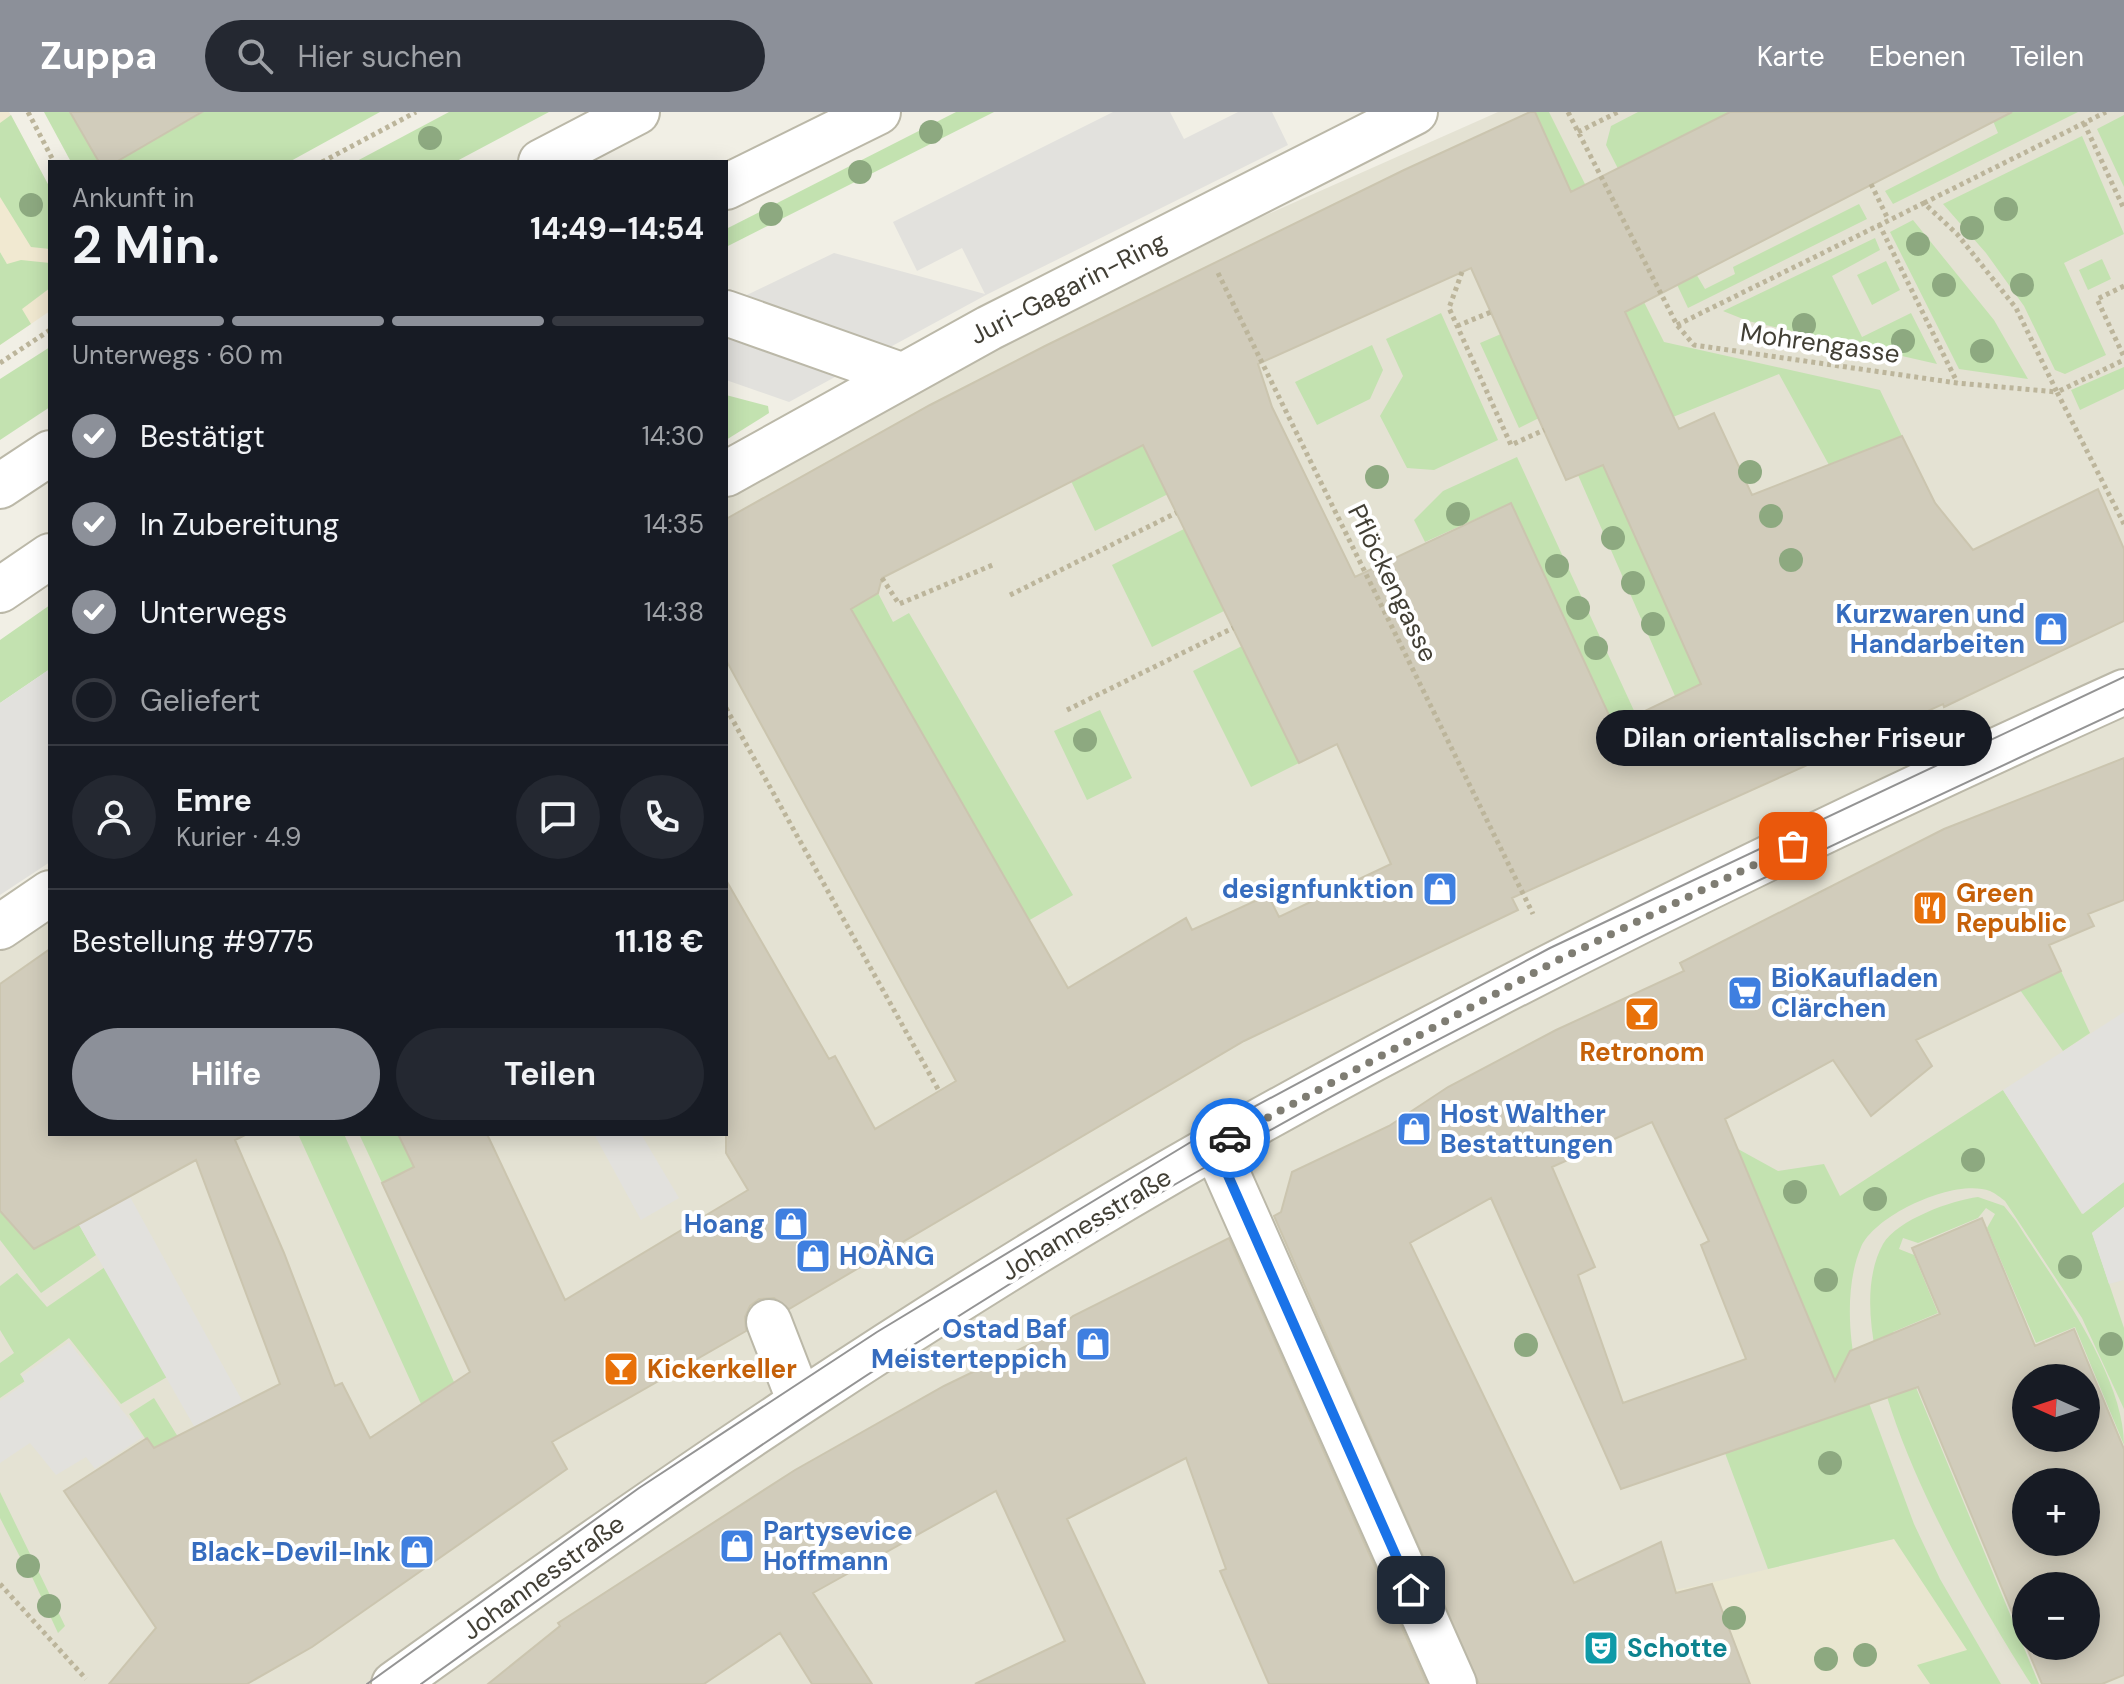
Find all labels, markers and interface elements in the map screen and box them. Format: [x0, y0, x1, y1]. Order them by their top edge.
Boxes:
search box [205, 20, 765, 92]
text: Zuppa [40, 31, 157, 81]
icon: search [233, 34, 277, 78]
text: Hier suchen [297, 37, 462, 76]
text: Karte [1757, 38, 1825, 75]
text: Ebenen [1869, 38, 1966, 75]
text: Teilen [2010, 38, 2084, 75]
text: Ankunft in [72, 181, 194, 215]
text: 14:49–14:54 [530, 209, 704, 248]
text: 2 Min. [72, 211, 220, 279]
street label: Juri-Gagarin-Ring [964, 224, 1172, 352]
street label: Mohrengasse [1738, 315, 1902, 371]
text: Unterwegs · 60 m [72, 338, 283, 372]
icon: check [72, 414, 116, 458]
text: Bestätigt [140, 417, 265, 456]
text: 14:30 [642, 419, 704, 453]
street label: Pflöckengasse [1340, 499, 1446, 667]
icon: check [72, 502, 116, 546]
text: In Zubereitung [140, 505, 339, 544]
text: 14:35 [644, 507, 704, 541]
icon: check [72, 590, 116, 634]
text: Unterwegs [140, 593, 287, 632]
text: 14:38 [644, 595, 704, 629]
place label: Kurzwaren und Handarbeiten [1836, 597, 2025, 661]
shop icon: Kurzwaren und Handarbeiten [2032, 610, 2070, 648]
text: Geliefert [140, 681, 260, 720]
callout: Dilan orientalischer Friseur [1595, 710, 1991, 766]
text: Dilan orientalischer Friseur [1623, 721, 1965, 755]
button: person [72, 775, 156, 859]
button: chat [516, 775, 600, 859]
button: phone [620, 775, 704, 859]
text: Emre [176, 781, 252, 820]
pin [1759, 812, 1827, 880]
text: Kurier · 4.9 [176, 820, 301, 854]
icon: bag [1771, 824, 1815, 868]
shop icon: designfunktion [1421, 870, 1459, 908]
place label: designfunktion [1222, 872, 1414, 906]
place label: Green Republic [1956, 876, 2067, 940]
restaurant icon: Green Republic [1911, 889, 1949, 927]
text: Bestellung #9775 [72, 922, 314, 961]
text: 11.18 € [615, 922, 704, 961]
place label: BioKaufladen Clärchen [1771, 961, 1938, 1025]
supermarket icon: BioKaufladen Clärchen [1726, 974, 1764, 1012]
bar icon: Retronom [1623, 995, 1661, 1033]
button: Hilfe [72, 1028, 380, 1120]
button: Teilen [396, 1028, 704, 1120]
place label: Retronom [1579, 1035, 1705, 1069]
place label: Host Walther Bestattungen [1440, 1097, 1613, 1161]
courier [1190, 1098, 1270, 1178]
shop icon: Host Walther Bestattungen [1395, 1110, 1433, 1148]
icon: car [1208, 1116, 1252, 1160]
street label: Johannesstraße [994, 1160, 1178, 1288]
shop icon: Hoang [772, 1205, 810, 1243]
place label: Hoang [684, 1207, 765, 1241]
shop icon: HOÀNG [794, 1237, 832, 1275]
place label: HOÀNG [839, 1239, 934, 1273]
place label: Ostad Baf Meisterteppich [871, 1312, 1067, 1376]
shop icon: Ostad Baf Meisterteppich [1074, 1325, 1112, 1363]
bar icon: Kickerkeller [602, 1350, 640, 1388]
place label: Kickerkeller [647, 1352, 797, 1386]
north arrow [2012, 1364, 2100, 1452]
map controls [2012, 1364, 2100, 1660]
button: + [2012, 1468, 2100, 1556]
street label: Johannesstraße [455, 1506, 631, 1648]
place label: Partysevice Hoffmann [763, 1514, 913, 1578]
shop icon: Partysevice Hoffmann [718, 1527, 756, 1565]
shop icon: Black-Devil-Ink [398, 1533, 436, 1571]
place label: Black-Devil-Ink [191, 1535, 391, 1569]
pin [1377, 1556, 1445, 1624]
icon: home [1389, 1568, 1433, 1612]
button: − [2012, 1572, 2100, 1660]
theatre icon: Schotte [1582, 1629, 1620, 1667]
place label: Schotte [1627, 1631, 1728, 1665]

